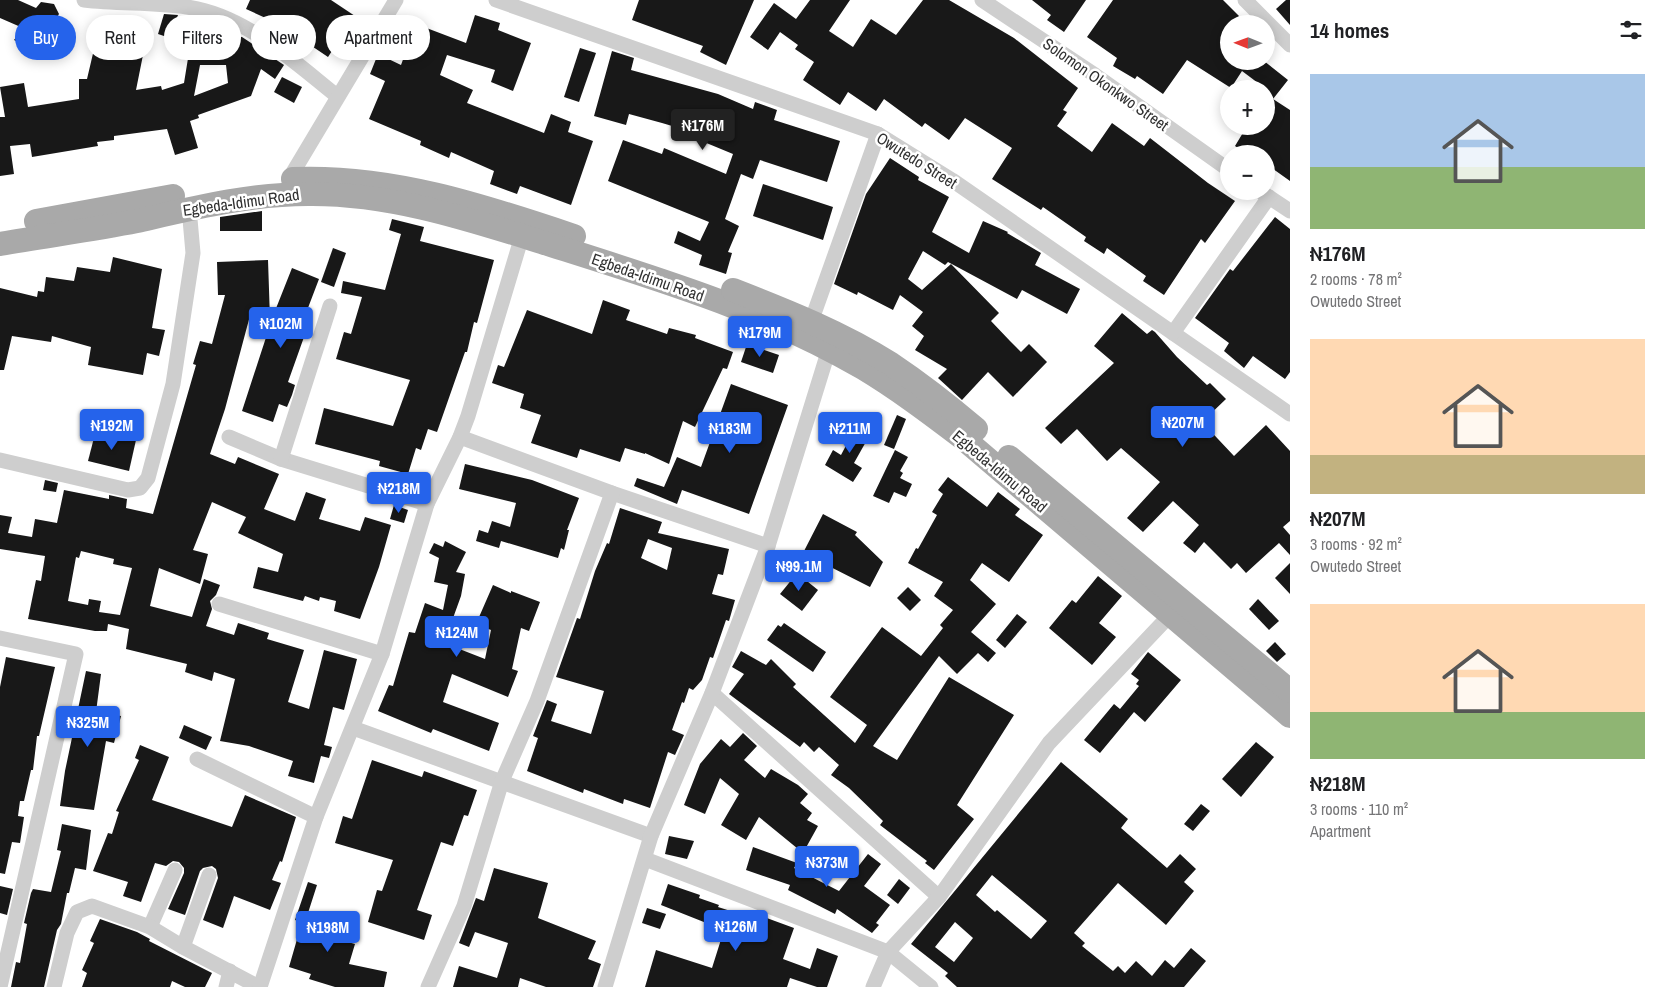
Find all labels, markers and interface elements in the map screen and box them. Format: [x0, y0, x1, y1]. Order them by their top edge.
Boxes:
chip: Buy [15, 15, 76, 60]
chip: Rent [86, 15, 154, 60]
chip: Filters [164, 15, 241, 60]
chip: New [251, 15, 316, 60]
chip: Apartment [326, 15, 430, 60]
north arrow [1220, 15, 1275, 70]
map controls [1220, 15, 1275, 200]
text: 14 homes [1310, 16, 1389, 45]
icon: filters [1617, 16, 1645, 44]
street label: Solomon Okonkwo Street [1039, 32, 1174, 136]
button: + [1220, 80, 1275, 135]
icon: home [1433, 106, 1523, 196]
pin: ₦176M [668, 108, 738, 151]
text: ₦176M [682, 114, 724, 136]
street label: Owutedo Street [873, 127, 962, 194]
button: − [1220, 145, 1275, 200]
street label: Egbeda-Idimu Road [181, 183, 301, 221]
text: ₦176M [1310, 239, 1366, 268]
street label: Egbeda-Idimu Road [589, 247, 707, 307]
text: 2 rooms · 78 m² [1310, 268, 1402, 290]
text: Owutedo Street [1310, 290, 1401, 312]
pin: ₦102M [246, 306, 316, 349]
text: ₦102M [260, 312, 302, 334]
pin: ₦179M [725, 316, 795, 358]
text: ₦179M [739, 321, 781, 343]
icon: home [1433, 371, 1523, 461]
pin: ₦207M [1148, 406, 1218, 448]
pin: ₦192M [77, 408, 147, 451]
text: ₦207M [1162, 411, 1204, 433]
pin: ₦183M [695, 412, 765, 454]
pin: ₦211M [815, 412, 885, 454]
text: ₦192M [91, 414, 133, 436]
text: ₦183M [709, 417, 751, 439]
text: ₦211M [829, 417, 871, 439]
street label: Egbeda-Idimu Road [948, 425, 1052, 517]
pin: ₦218M [364, 472, 434, 514]
text: ₦218M [378, 477, 420, 499]
text: ₦207M [1310, 504, 1366, 533]
text: 3 rooms · 92 m² [1310, 533, 1402, 555]
pin: ₦99.1M [758, 550, 840, 592]
text: ₦99.1M [776, 555, 822, 577]
text: Owutedo Street [1310, 555, 1401, 577]
pin: ₦124M [422, 616, 492, 658]
text: ₦124M [436, 621, 478, 643]
icon: home [1433, 636, 1523, 726]
pin: ₦325M [53, 706, 123, 748]
text: ₦325M [67, 711, 109, 733]
text: ₦218M [1310, 769, 1366, 798]
text: 3 rooms · 110 m² [1310, 798, 1408, 820]
text: Apartment [1310, 820, 1371, 842]
pin: ₦373M [792, 846, 862, 888]
text: ₦373M [806, 851, 848, 873]
pin: ₦198M [293, 910, 363, 953]
pin: ₦126M [701, 910, 771, 952]
text: ₦126M [715, 915, 757, 937]
text: ₦198M [307, 916, 349, 938]

